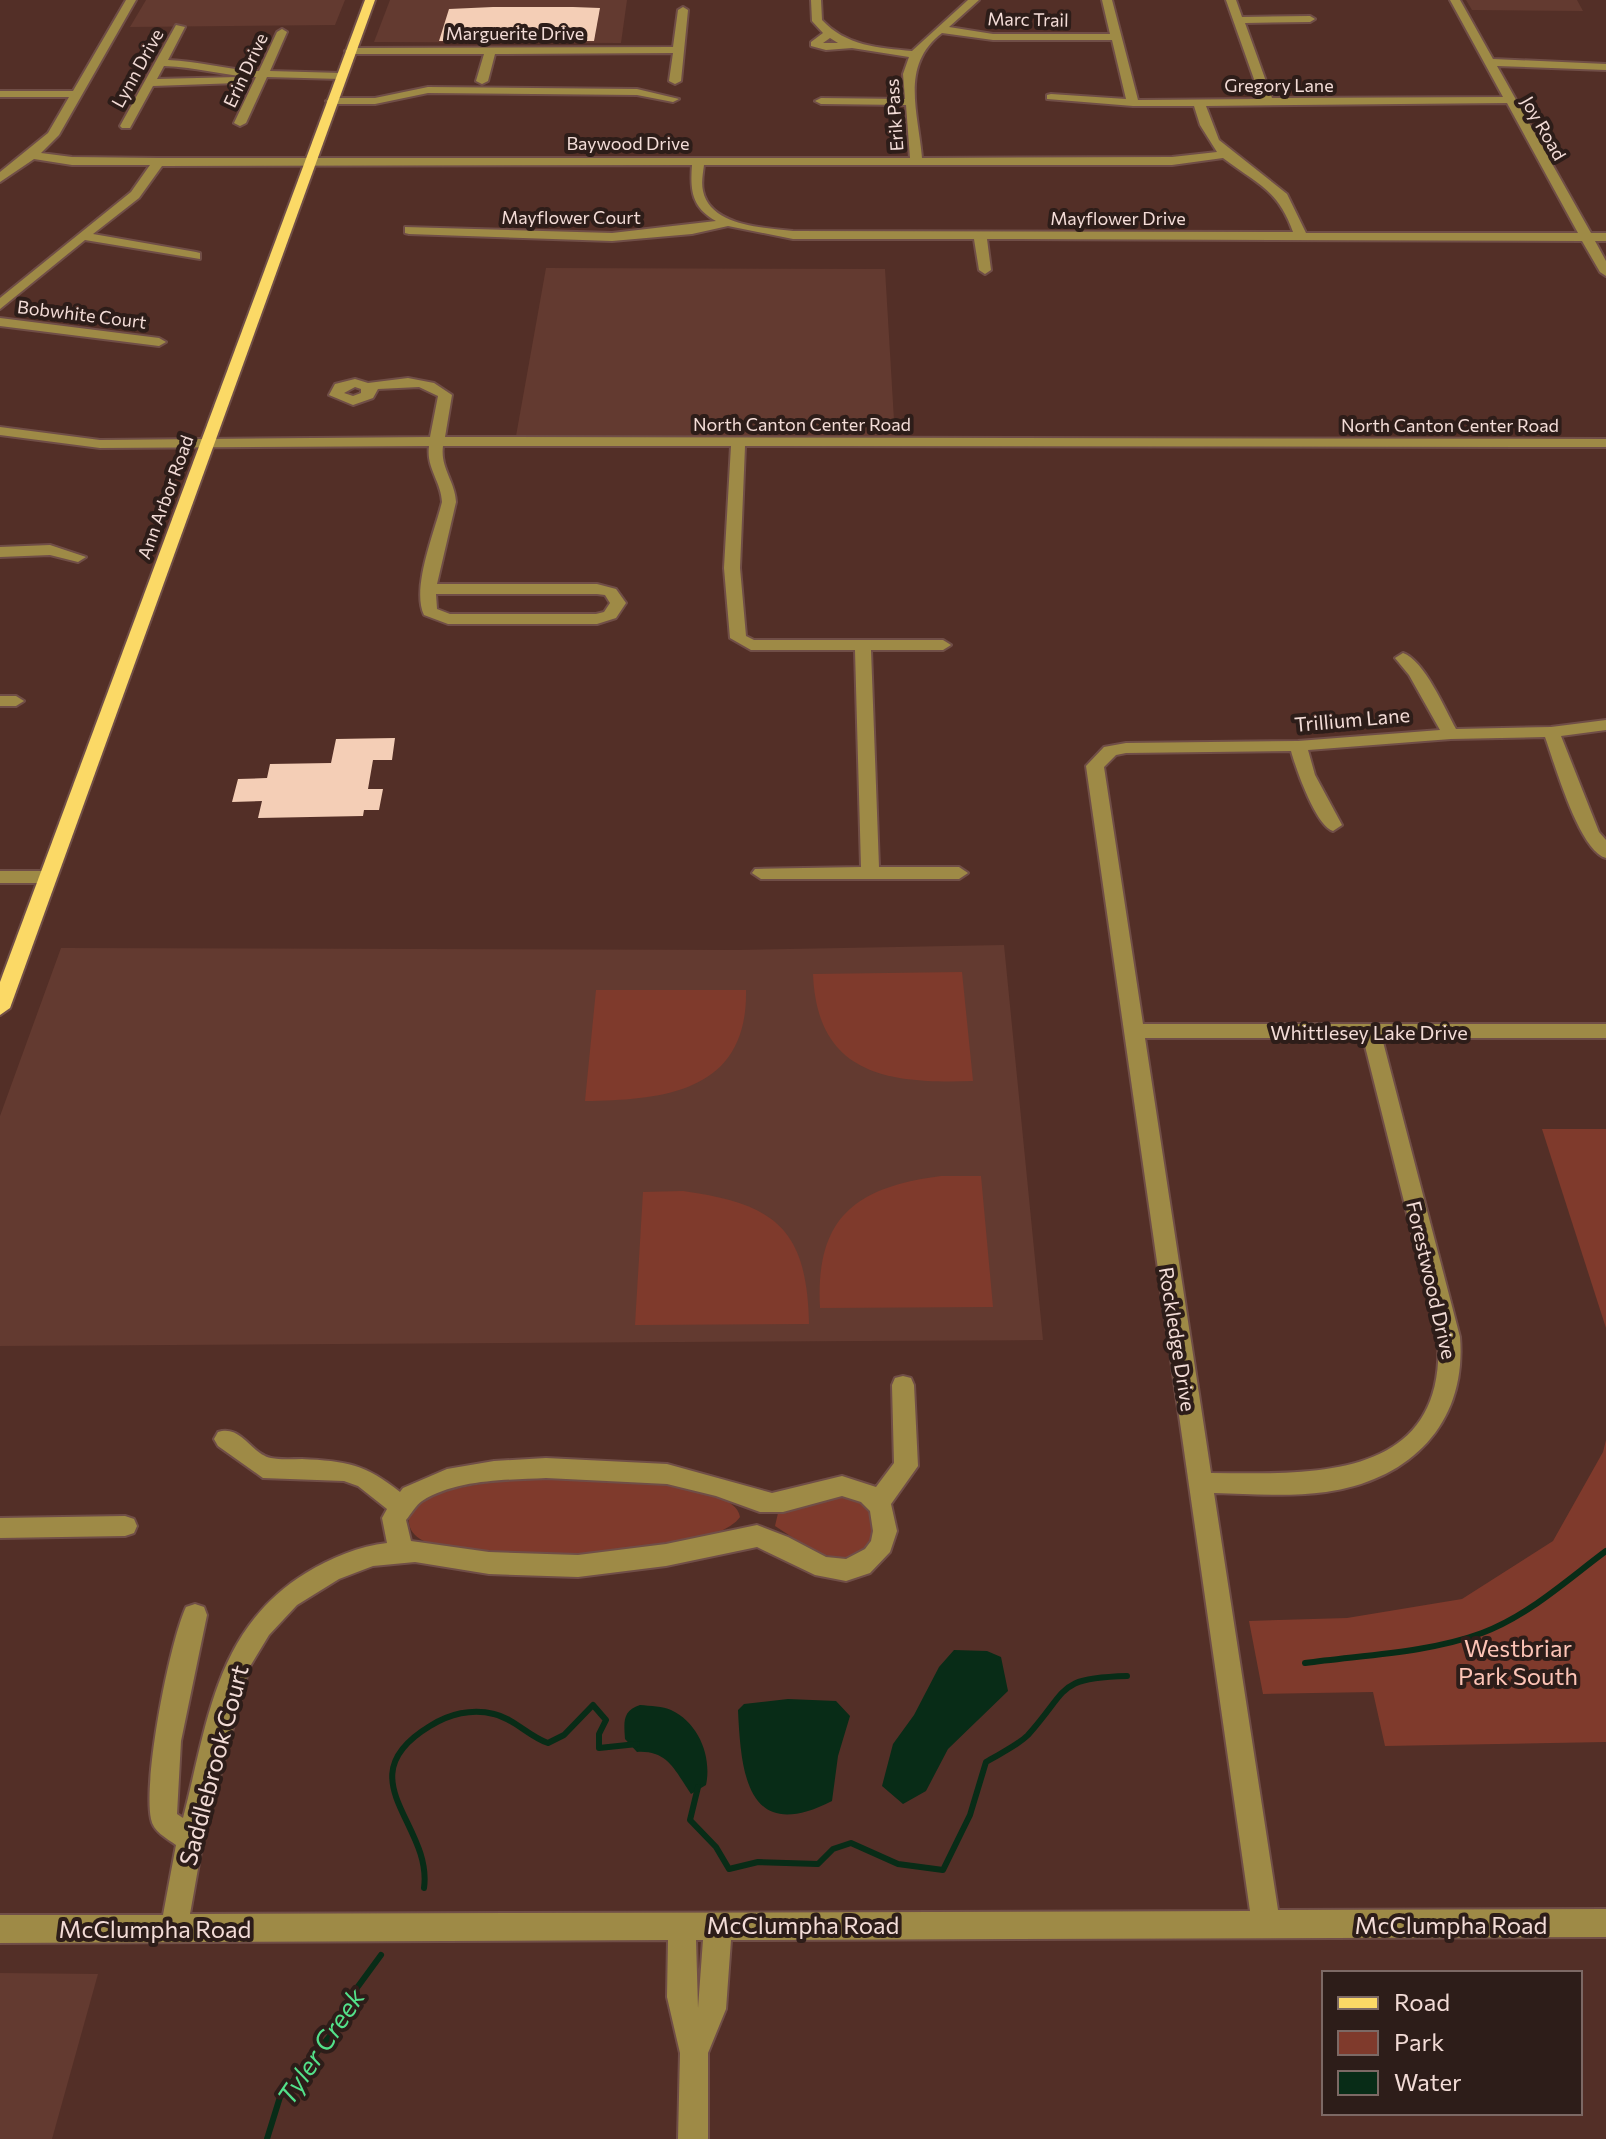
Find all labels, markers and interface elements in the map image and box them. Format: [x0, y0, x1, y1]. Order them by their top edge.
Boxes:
street label: Marc Trail [987, 7, 1069, 31]
street label: Marguerite Drive [446, 22, 584, 44]
street label: Lynn Drive [106, 25, 168, 111]
street label: Erin Drive [218, 29, 272, 111]
street label: Gregory Lane [1224, 74, 1334, 96]
street label: Erik Pass [880, 78, 908, 152]
street label: Joy Road [1517, 92, 1571, 164]
street label: Baywood Drive [566, 132, 690, 154]
street label: Mayflower Court [501, 206, 641, 228]
street label: Mayflower Drive [1050, 207, 1186, 229]
street label: Bobwhite Court [16, 295, 148, 333]
street label: North Canton Center Road [693, 413, 911, 435]
street label: North Canton Center Road [1341, 414, 1559, 436]
street label: Ann Arbor Road [132, 432, 198, 562]
street label: Trillium Lane [1293, 702, 1411, 736]
street label: Whittlesey Lake Drive [1270, 1020, 1468, 1044]
street label: Forestwood Drive [1402, 1199, 1462, 1361]
street label: Rockledge Drive [1155, 1265, 1201, 1413]
park label: Westbriar Park South [1458, 1633, 1578, 1690]
street label: Saddlebrook Court [172, 1661, 254, 1868]
street label: McClumpha Road [707, 1910, 899, 1939]
street label: McClumpha Road [1355, 1910, 1547, 1939]
street label: McClumpha Road [59, 1914, 251, 1943]
legend [1322, 1971, 1582, 2115]
water label: Tyler Creek [270, 1981, 371, 2110]
text: Road [1394, 1987, 1450, 2016]
text: Park [1394, 2027, 1444, 2056]
text: Water [1394, 2067, 1462, 2096]

